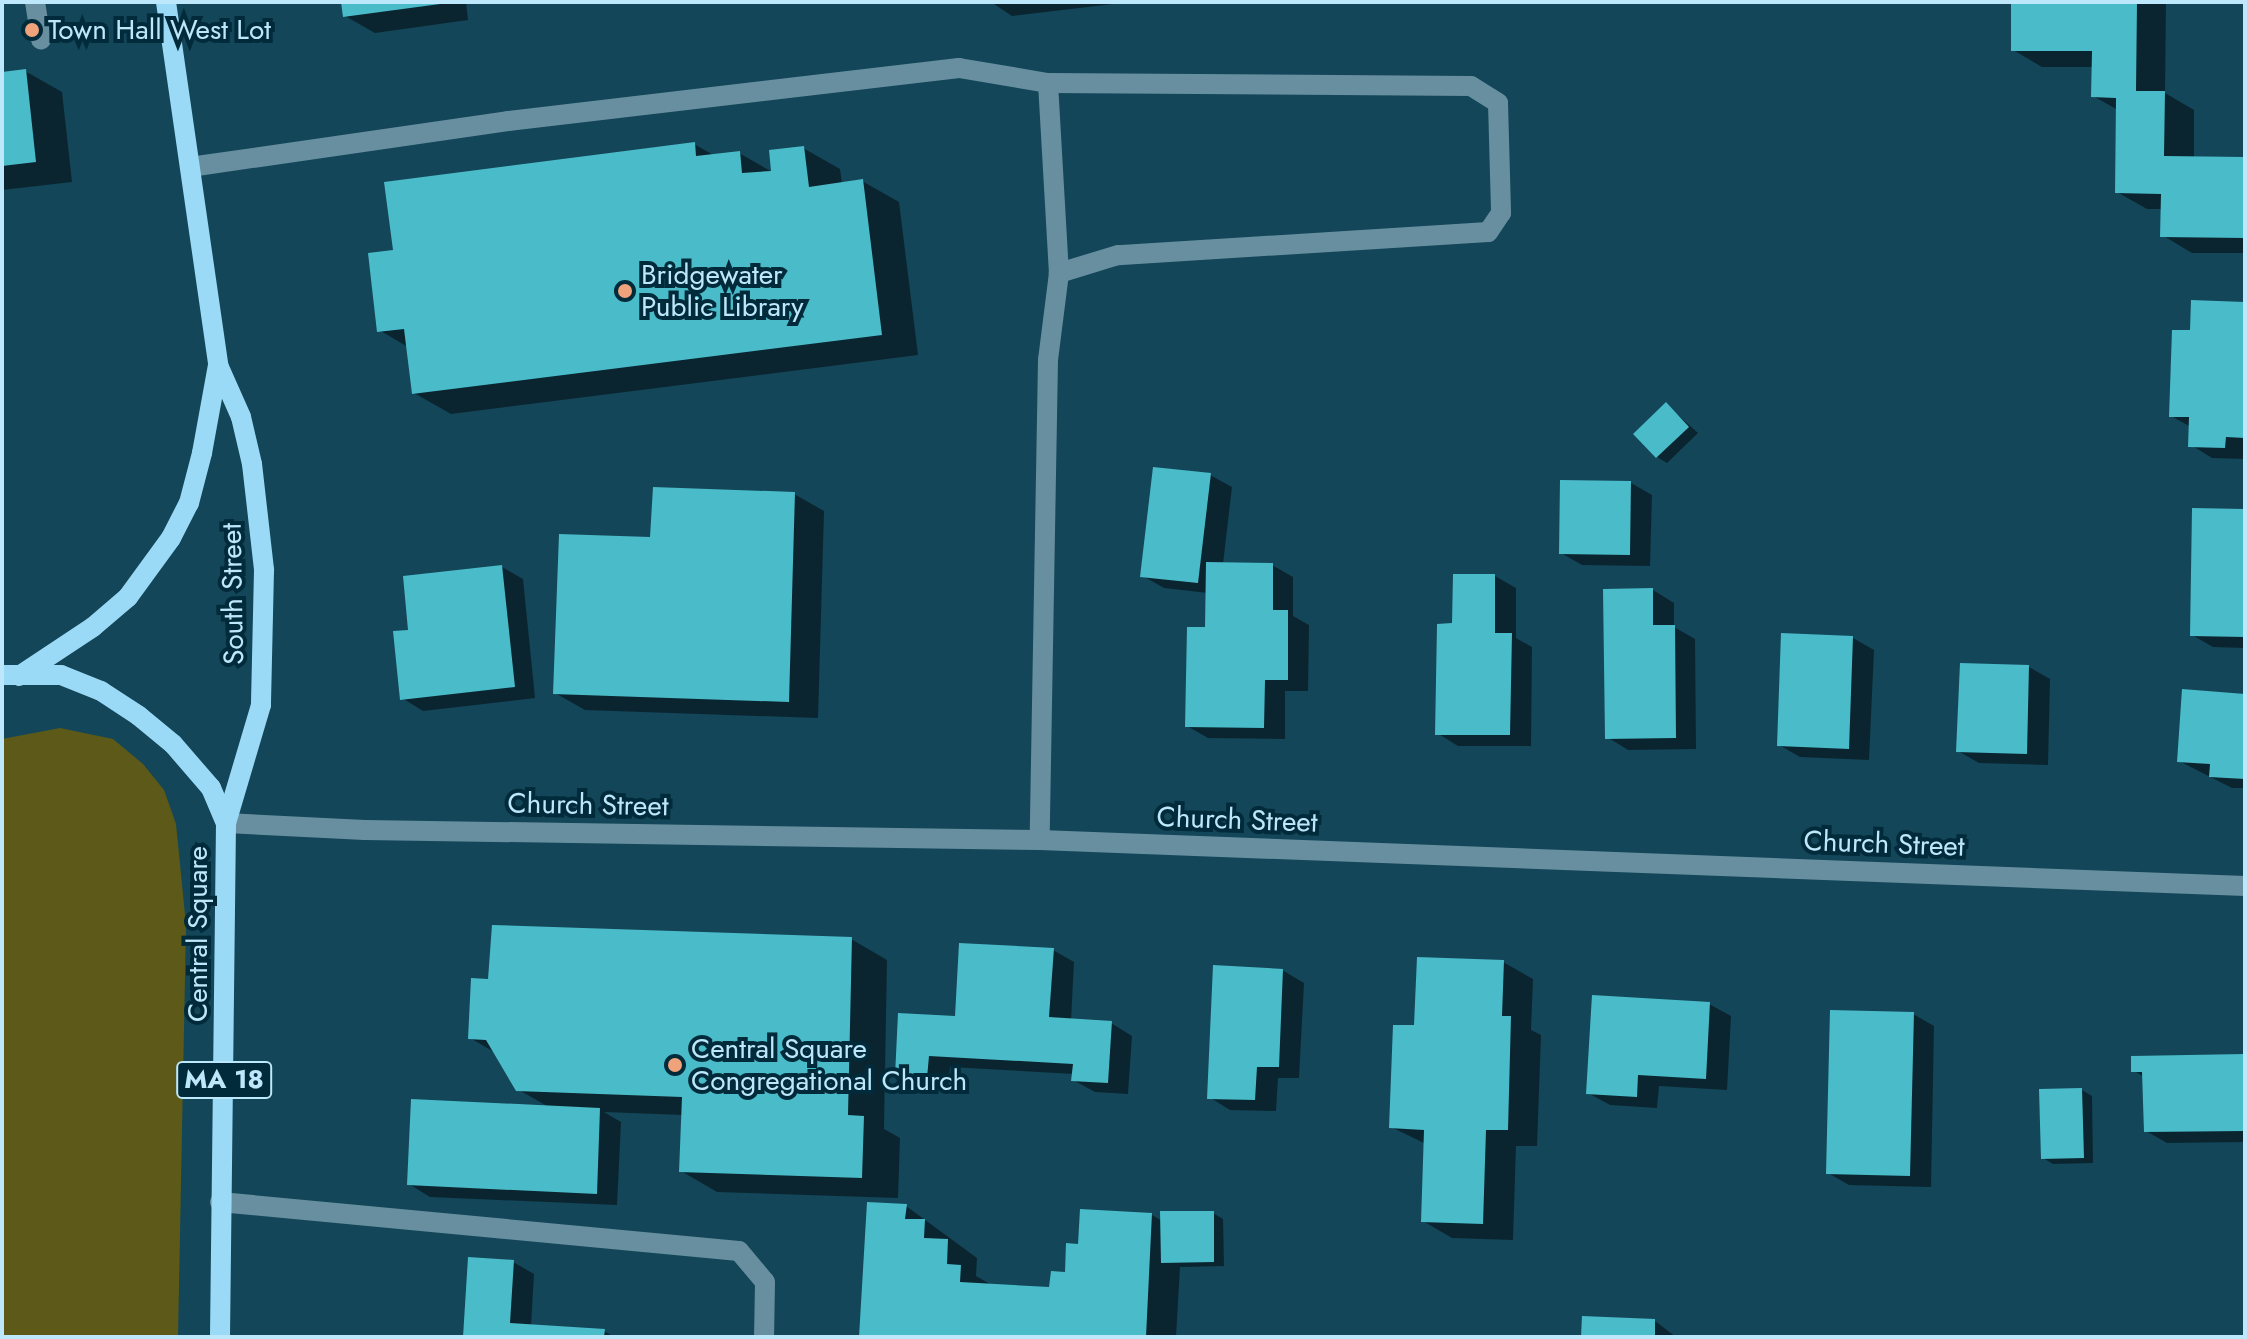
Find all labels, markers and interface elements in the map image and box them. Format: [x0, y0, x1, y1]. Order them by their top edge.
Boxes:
place label: Town Hall West Lot [48, 13, 271, 47]
marker: Town Hall West Lot [23, 21, 41, 39]
place label: Bridgewater Public Library [641, 258, 804, 324]
marker: Bridgewater Public Library [616, 282, 634, 300]
street label: South Street [215, 523, 251, 665]
street label: Church Street [507, 787, 669, 823]
street label: Church Street [1156, 800, 1318, 840]
street label: Church Street [1803, 824, 1965, 864]
street label: Central Square [181, 846, 215, 1022]
place label: Central Square Congregational Church [691, 1032, 967, 1098]
marker: Central Square Congregational Church [666, 1056, 684, 1074]
road number: MA 18 [176, 1058, 272, 1102]

